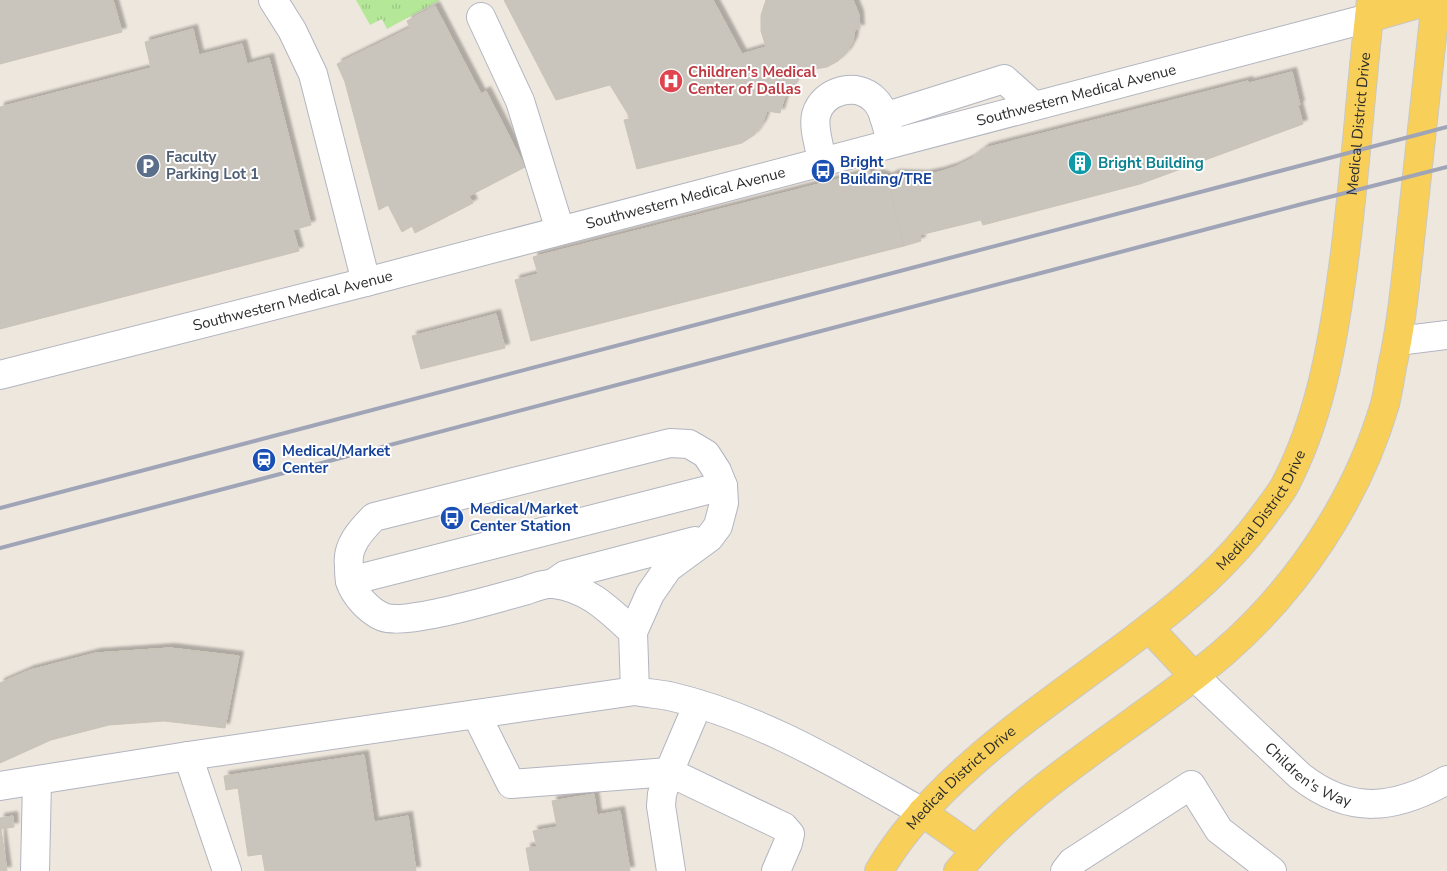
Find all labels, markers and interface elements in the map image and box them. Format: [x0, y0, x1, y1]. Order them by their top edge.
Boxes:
street label: Medical District Drive [1342, 51, 1375, 196]
street label: Southwestern Medical Avenue [974, 59, 1178, 131]
place label: Children's Medical Center of Dallas [688, 62, 816, 99]
hospital icon: Children's Medical Center of Dallas [658, 68, 684, 94]
place label: Faculty Parking Lot 1 [166, 147, 259, 184]
building icon: Bright Building [1067, 150, 1093, 176]
place label: Bright Building/TRE [840, 152, 932, 189]
parking icon: Faculty Parking Lot 1 [135, 153, 161, 179]
place label: Bright Building [1098, 153, 1204, 173]
bus stop icon: Bright Building/TRE [810, 158, 836, 184]
street label: Southwestern Medical Avenue [584, 162, 787, 234]
street label: Southwestern Medical Avenue [191, 265, 395, 336]
place label: Medical/Market Center [282, 441, 390, 478]
station icon: Medical/Market Center [251, 447, 277, 473]
street label: Medical District Drive [1212, 447, 1310, 575]
place label: Medical/Market Center Station [470, 499, 578, 536]
bus stop icon: Medical/Market Center Station [439, 505, 465, 531]
street label: Medical District Drive [902, 721, 1020, 834]
street label: Children's Way [1260, 738, 1354, 811]

